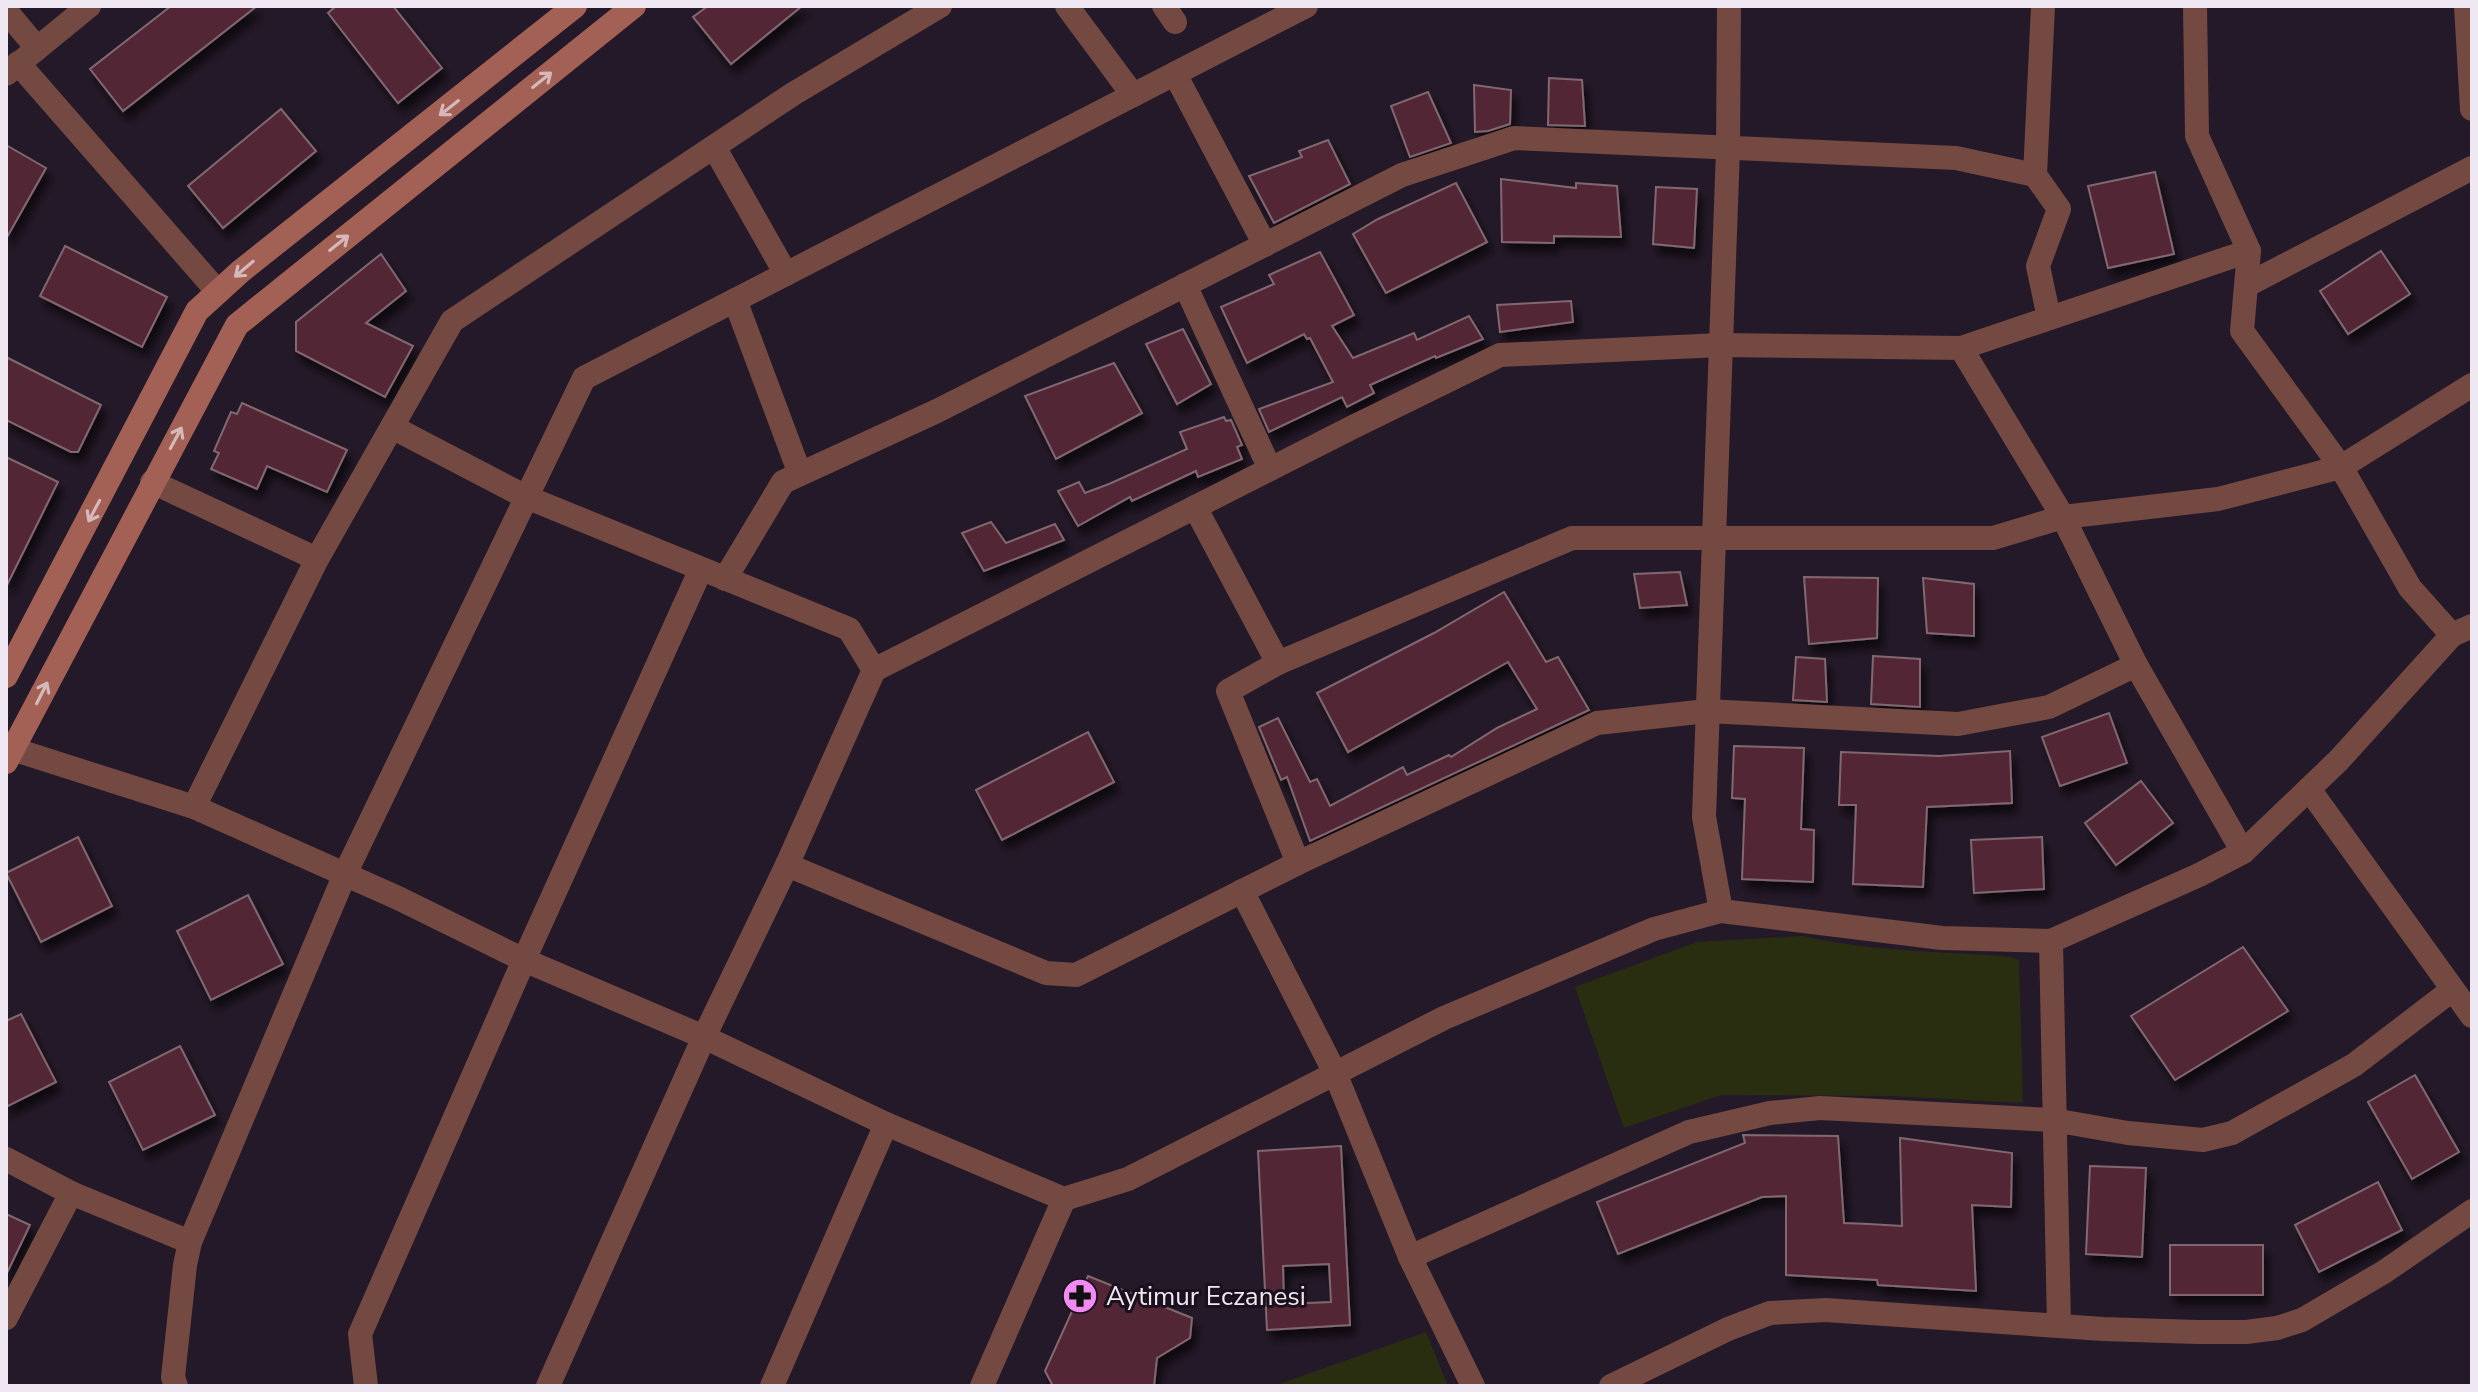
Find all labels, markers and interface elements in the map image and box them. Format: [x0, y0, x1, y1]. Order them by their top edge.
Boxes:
one-way arrow [531, 71, 552, 89]
one-way arrow [439, 99, 460, 116]
one-way arrow [329, 234, 350, 252]
one-way arrow [235, 260, 255, 278]
one-way arrow [168, 427, 184, 450]
one-way arrow [86, 498, 102, 522]
one-way arrow [35, 682, 50, 705]
pharmacy icon: Aytimur Eczanesi [1061, 1277, 1099, 1315]
place label: Aytimur Eczanesi [1106, 1279, 1306, 1314]

